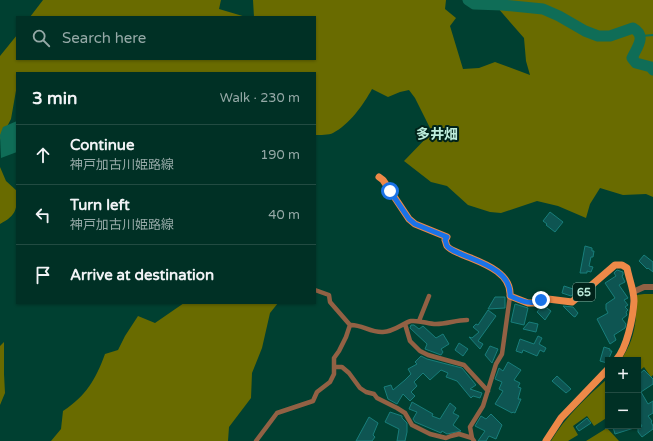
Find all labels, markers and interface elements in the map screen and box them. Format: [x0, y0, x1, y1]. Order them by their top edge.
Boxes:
search box [16, 16, 316, 60]
icon: search [30, 27, 52, 49]
text: Search here [62, 29, 146, 47]
text: 3 min [32, 88, 77, 109]
text: Walk · 230 m [220, 90, 300, 106]
district label: 多井畑 [416, 126, 458, 143]
text: Continue [70, 136, 134, 154]
icon: ahead [32, 144, 54, 166]
text: 190 m [260, 147, 300, 163]
text: 神戸加古川姫路線 [70, 157, 174, 173]
route start [381, 182, 399, 200]
text: Turn left [70, 196, 130, 214]
icon: left [32, 204, 54, 226]
text: 40 m [268, 207, 300, 223]
text: 神戸加古川姫路線 [70, 217, 174, 233]
icon: arrive [32, 264, 54, 286]
text: Arrive at destination [70, 266, 214, 284]
road number: 65 [573, 283, 595, 301]
route end [532, 291, 550, 309]
map controls [605, 357, 641, 429]
button: + [605, 357, 641, 393]
button: − [605, 393, 641, 429]

